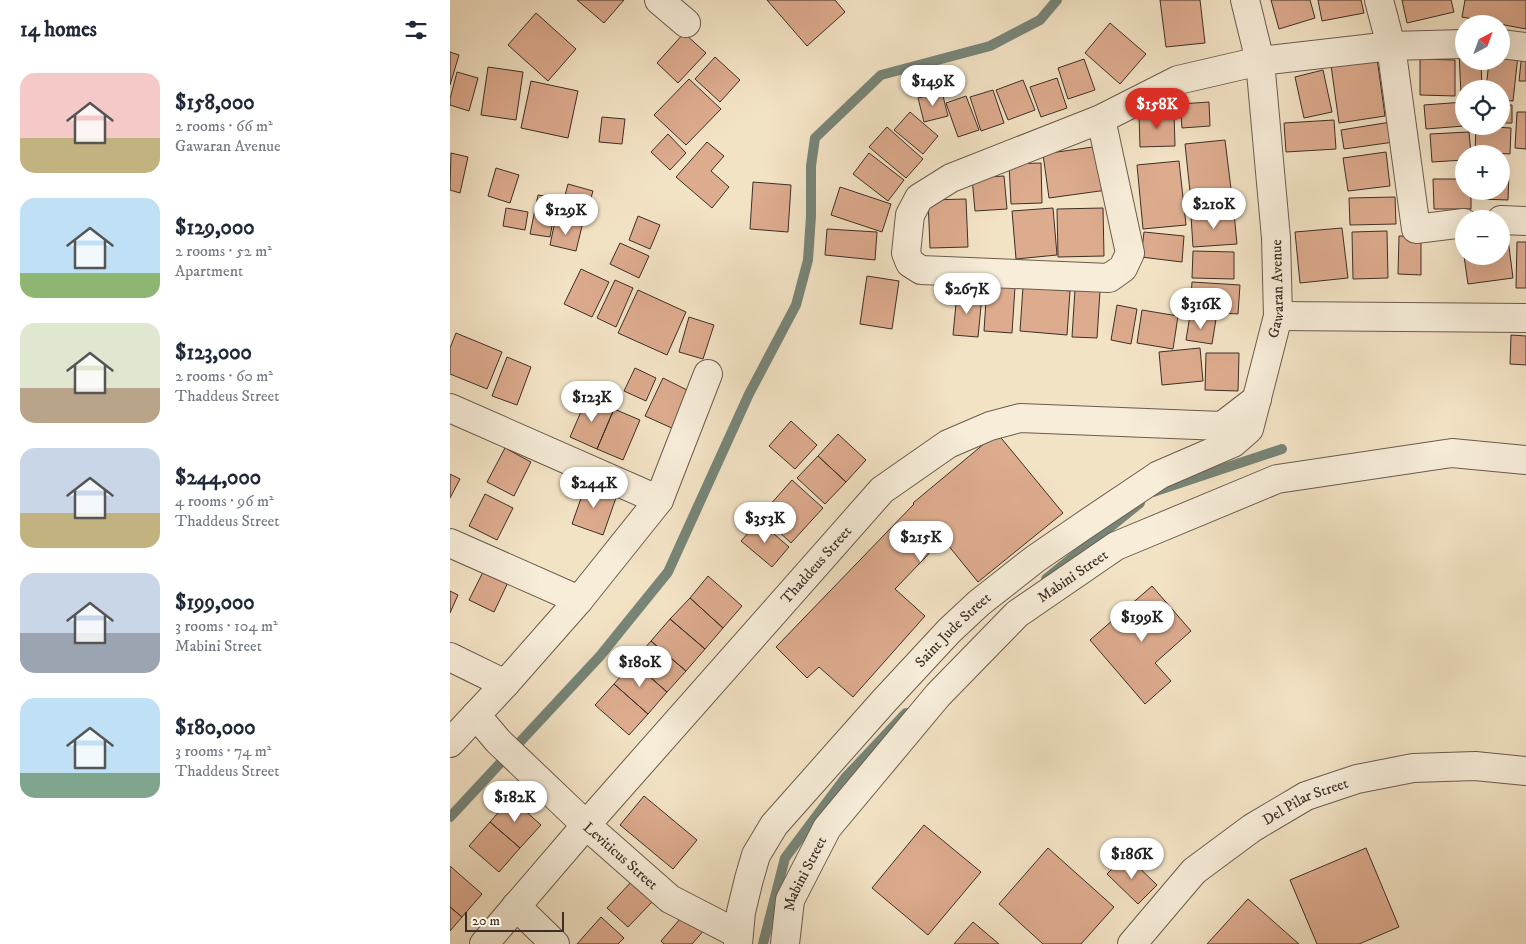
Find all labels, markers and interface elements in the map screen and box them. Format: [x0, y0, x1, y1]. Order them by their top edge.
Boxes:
north arrow [1455, 15, 1510, 70]
map controls [1455, 15, 1510, 265]
icon: filters [402, 16, 430, 44]
text: 14 homes [20, 17, 97, 43]
pin: $149K [898, 64, 968, 107]
text: $149K [911, 71, 955, 91]
button: locate [1455, 80, 1510, 135]
pin: $158K [1122, 88, 1192, 130]
text: $158,000 [175, 90, 254, 116]
icon: home [60, 93, 120, 153]
text: $158K [1136, 94, 1178, 114]
text: 2 rooms · 66 m² [175, 116, 273, 136]
text: Gawaran Avenue [175, 136, 281, 156]
button: + [1455, 145, 1510, 200]
pin: $210K [1179, 188, 1249, 230]
pin: $129K [531, 194, 601, 236]
text: $210K [1193, 194, 1235, 214]
text: $129K [545, 200, 587, 220]
button: − [1455, 210, 1510, 265]
text: $129,000 [175, 215, 255, 241]
icon: home [60, 218, 120, 278]
street label: Gawaran Avenue [1263, 239, 1288, 340]
text: 2 rooms · 52 m² [175, 241, 272, 261]
text: Apartment [175, 261, 243, 281]
pin: $267K [932, 272, 1002, 315]
text: $267K [945, 279, 989, 299]
pin: $316K [1166, 288, 1236, 330]
text: $316K [1181, 294, 1221, 314]
text: $123,000 [175, 340, 252, 366]
icon: home [60, 343, 120, 403]
text: 2 rooms · 60 m² [175, 366, 273, 386]
pin: $123K [557, 380, 627, 423]
text: Thaddeus Street [175, 386, 279, 406]
text: $123K [572, 387, 612, 407]
text: $244,000 [175, 465, 261, 491]
pin: $244K [559, 466, 629, 509]
icon: home [60, 468, 120, 528]
text: $244K [571, 473, 617, 493]
text: 4 rooms · 96 m² [175, 491, 274, 511]
pin: $353K [730, 502, 800, 544]
text: $353K [745, 508, 785, 528]
text: Thaddeus Street [175, 511, 279, 531]
pin: $215K [886, 520, 956, 563]
street label: Thaddeus Street [776, 522, 856, 608]
text: $215K [900, 527, 942, 547]
street label: Mabini Street [1034, 545, 1112, 607]
street label: Saint Jude Street [911, 588, 995, 671]
text: $199,000 [175, 590, 255, 616]
icon: home [60, 593, 120, 653]
pin: $199K [1107, 600, 1177, 643]
text: $199K [1121, 607, 1163, 627]
text: 3 rooms · 104 m² [175, 616, 278, 636]
text: Mabini Street [175, 636, 262, 656]
pin: $180K [605, 646, 675, 688]
text: $180K [619, 652, 661, 672]
text: $180,000 [175, 715, 256, 741]
icon: home [60, 718, 120, 778]
text: 3 rooms · 74 m² [175, 741, 272, 761]
text: Thaddeus Street [175, 761, 279, 781]
street label: Del Pilar Street [1259, 773, 1351, 829]
pin: $182K [480, 780, 550, 823]
text: $182K [494, 787, 536, 807]
street label: Leviticus Street [579, 818, 662, 894]
street label: Mabini Street [779, 833, 831, 912]
pin: $186K [1097, 838, 1167, 880]
text: $186K [1111, 844, 1153, 864]
scale bar [465, 909, 564, 932]
text: 20 m [472, 912, 500, 930]

